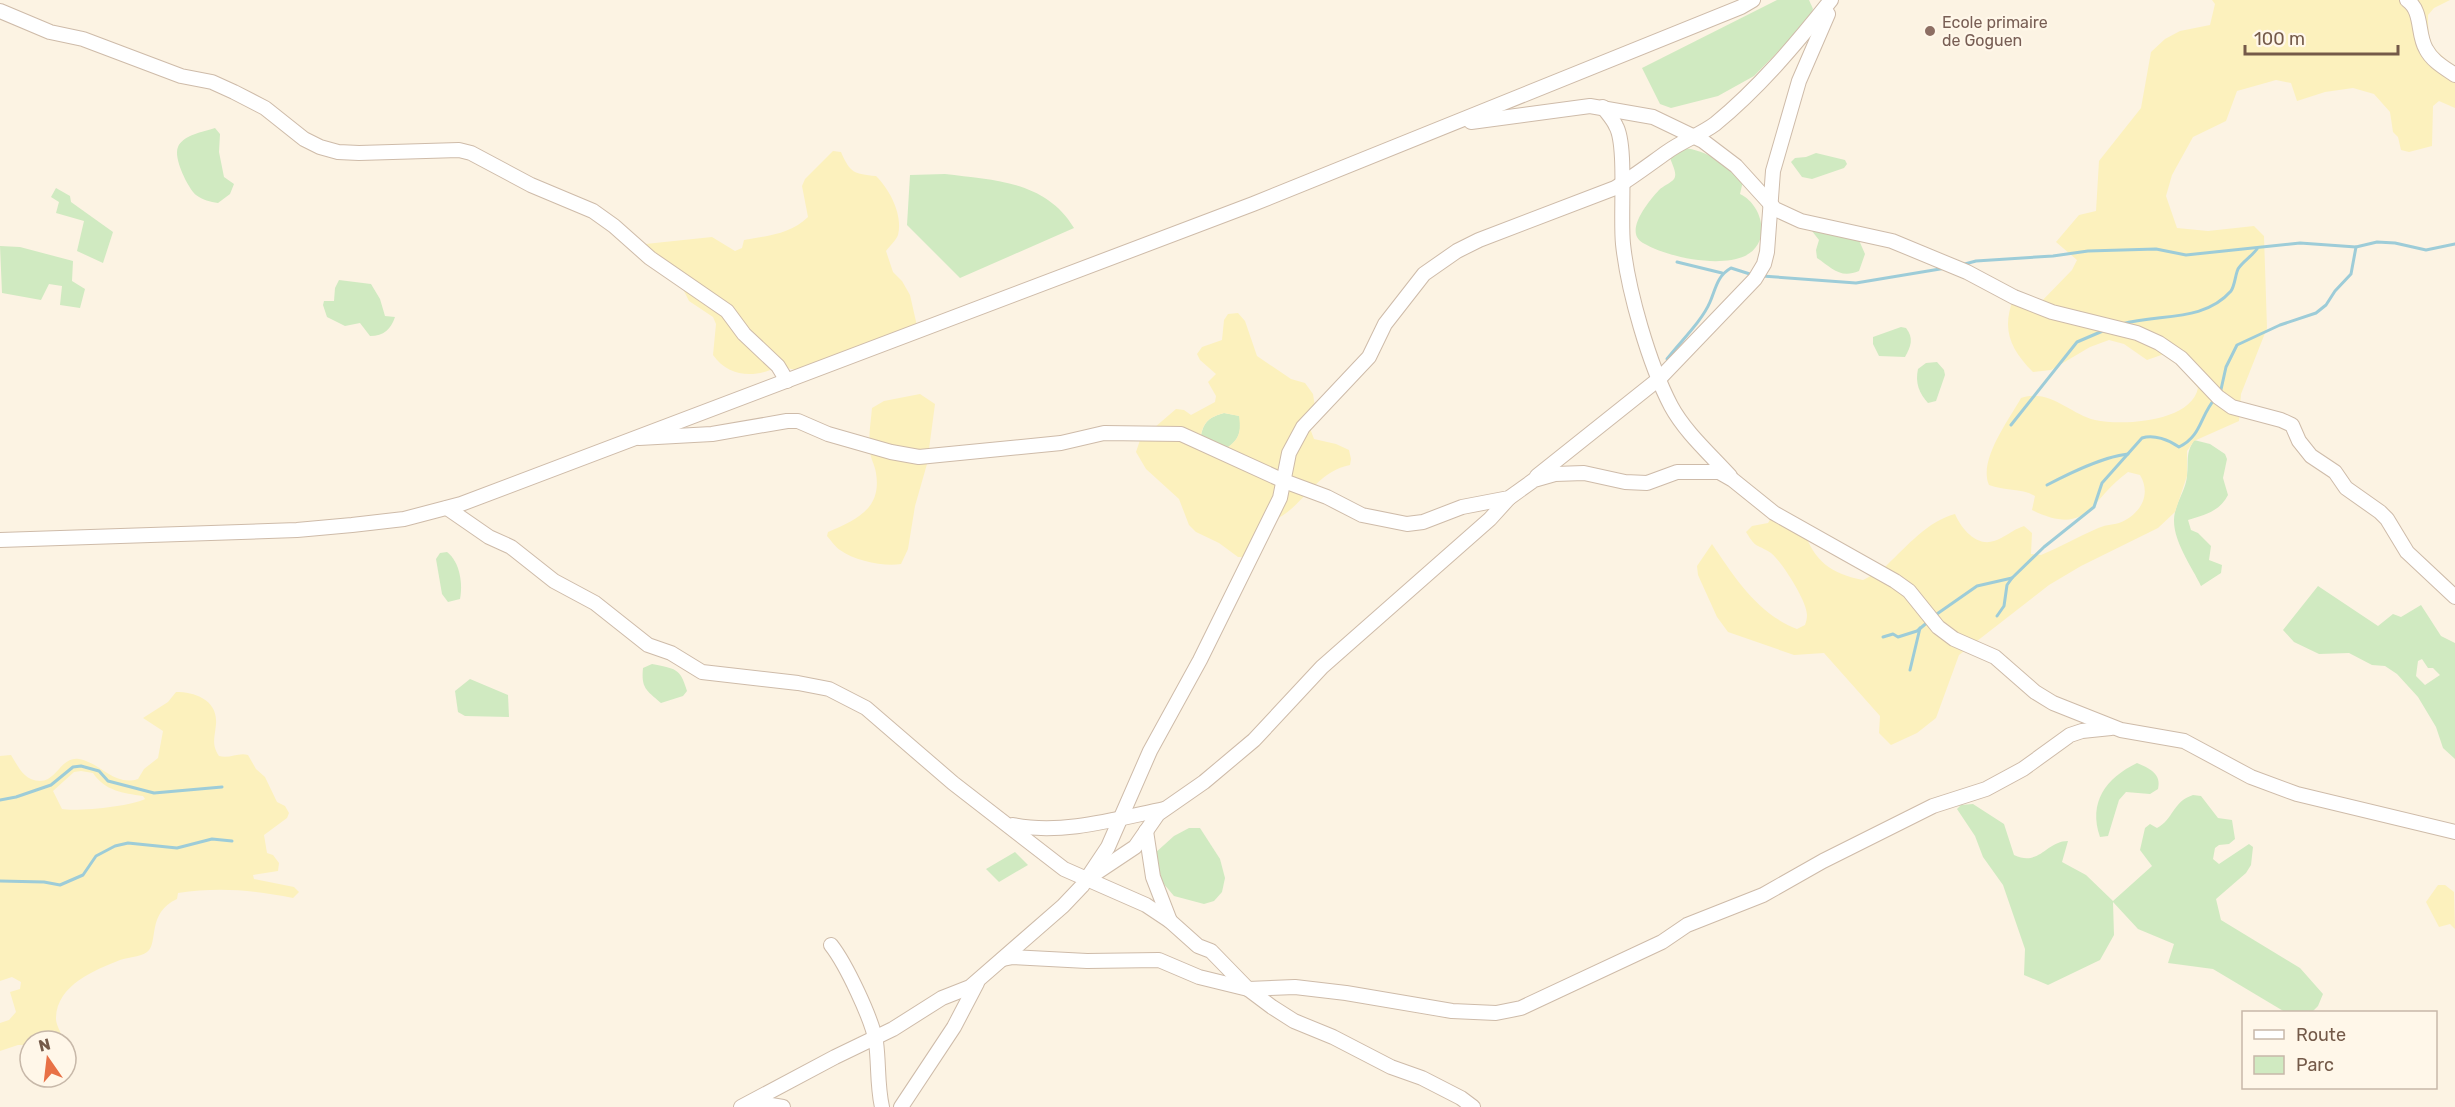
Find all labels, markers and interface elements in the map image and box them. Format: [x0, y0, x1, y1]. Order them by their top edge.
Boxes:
place label: Ecole primaire de Goguen [1942, 13, 2048, 50]
scale bar [2245, 18, 2398, 56]
marker: Ecole primaire de Goguen [1923, 24, 1937, 38]
text: 100 m [2254, 28, 2305, 50]
legend [2242, 1011, 2437, 1089]
text: Route [2296, 1024, 2346, 1046]
north arrow [18, 1029, 78, 1089]
text: N [37, 1034, 52, 1056]
text: Parc [2296, 1054, 2334, 1076]

